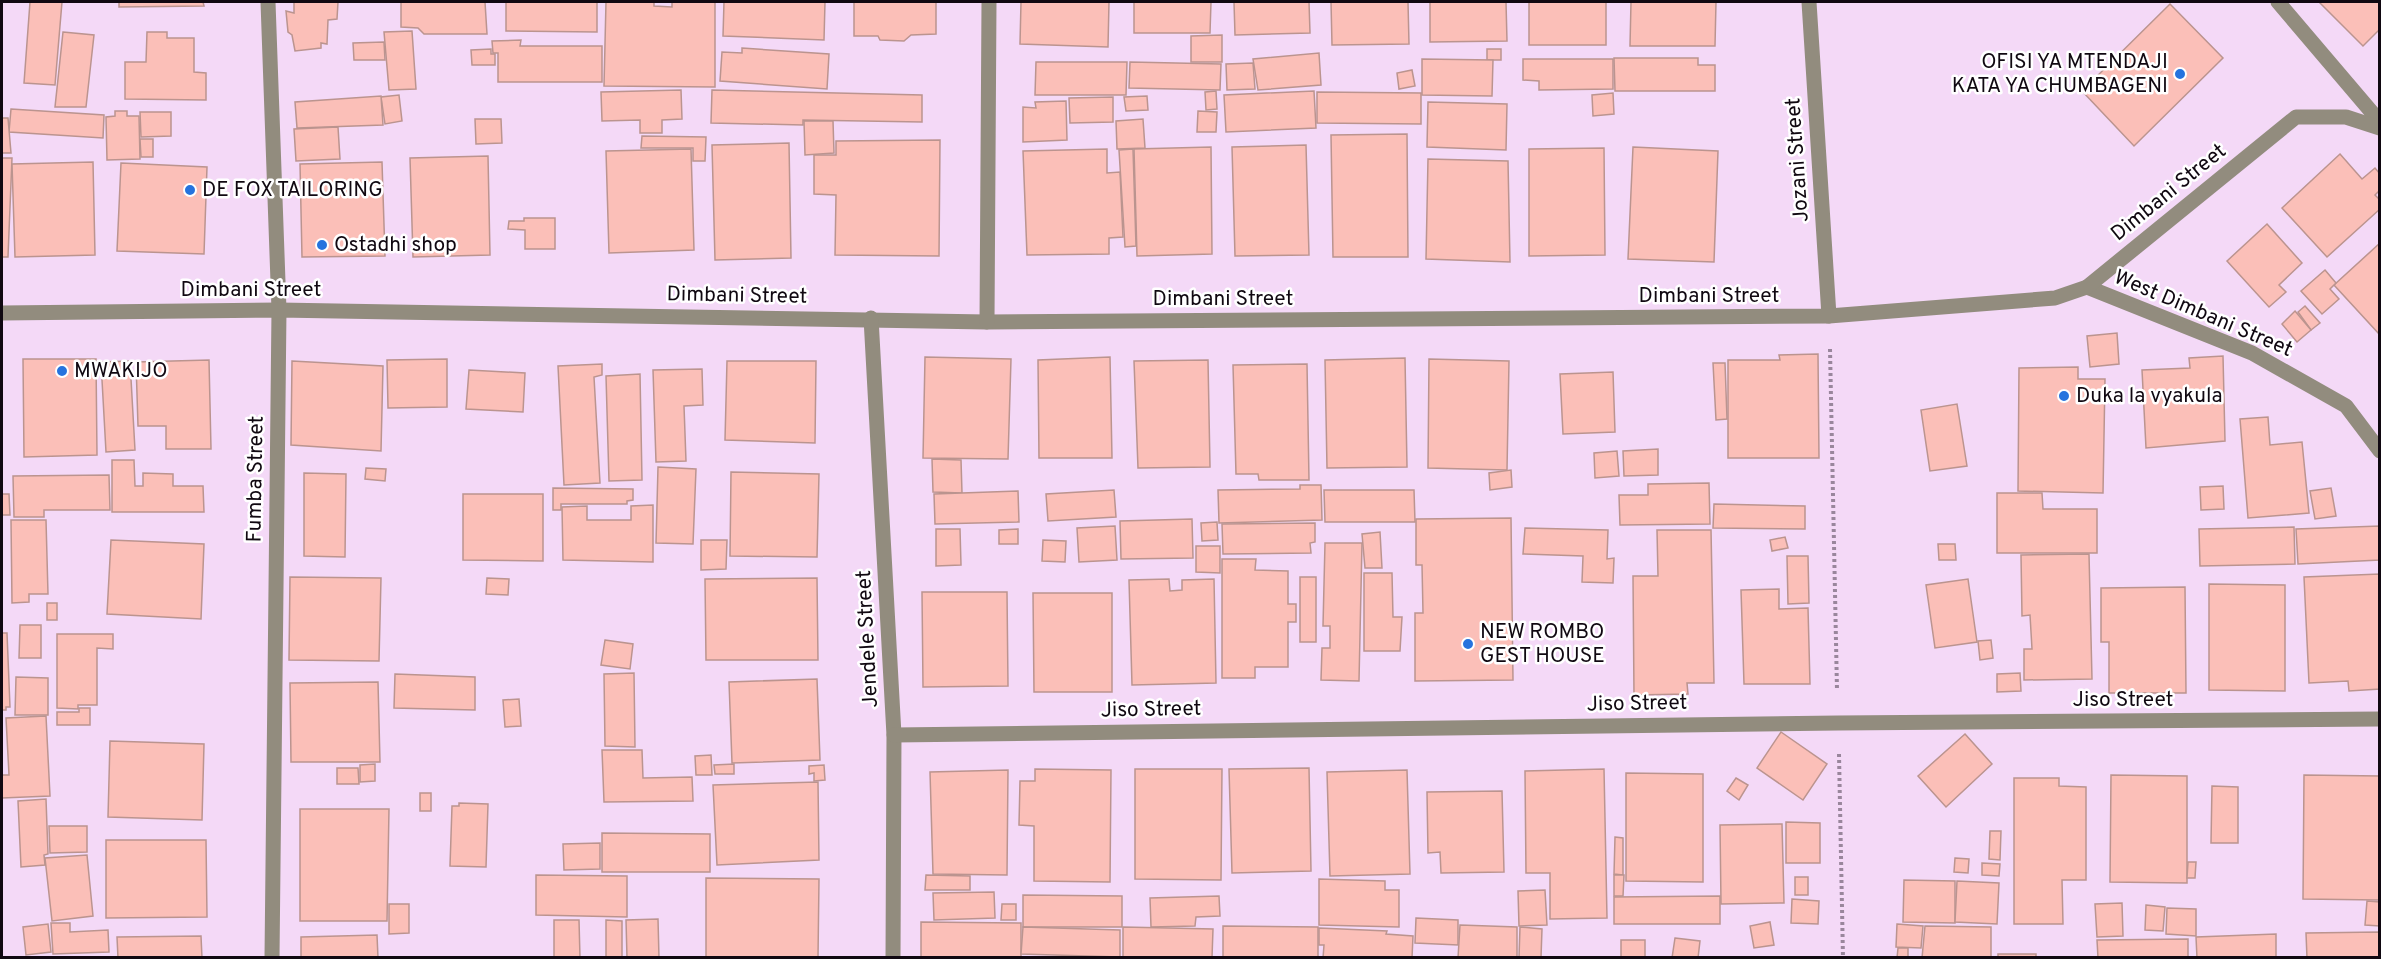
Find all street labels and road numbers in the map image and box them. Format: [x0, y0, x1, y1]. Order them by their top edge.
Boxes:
street label: Jozani Street [1780, 97, 1816, 223]
street label: Dimbani Street [2106, 138, 2232, 248]
street label: West Dimbani Street [2110, 264, 2296, 364]
street label: Dimbani Street [181, 277, 321, 304]
street label: Dimbani Street [666, 281, 808, 311]
street label: Dimbani Street [1639, 283, 1779, 310]
street label: Dimbani Street [1153, 286, 1293, 313]
street label: Fumba Street [241, 415, 271, 543]
street label: Jendele Street [851, 570, 885, 708]
street label: Jiso Street [2073, 687, 2173, 714]
street label: Jiso Street [1586, 690, 1688, 718]
street label: Jiso Street [1100, 696, 1202, 724]

